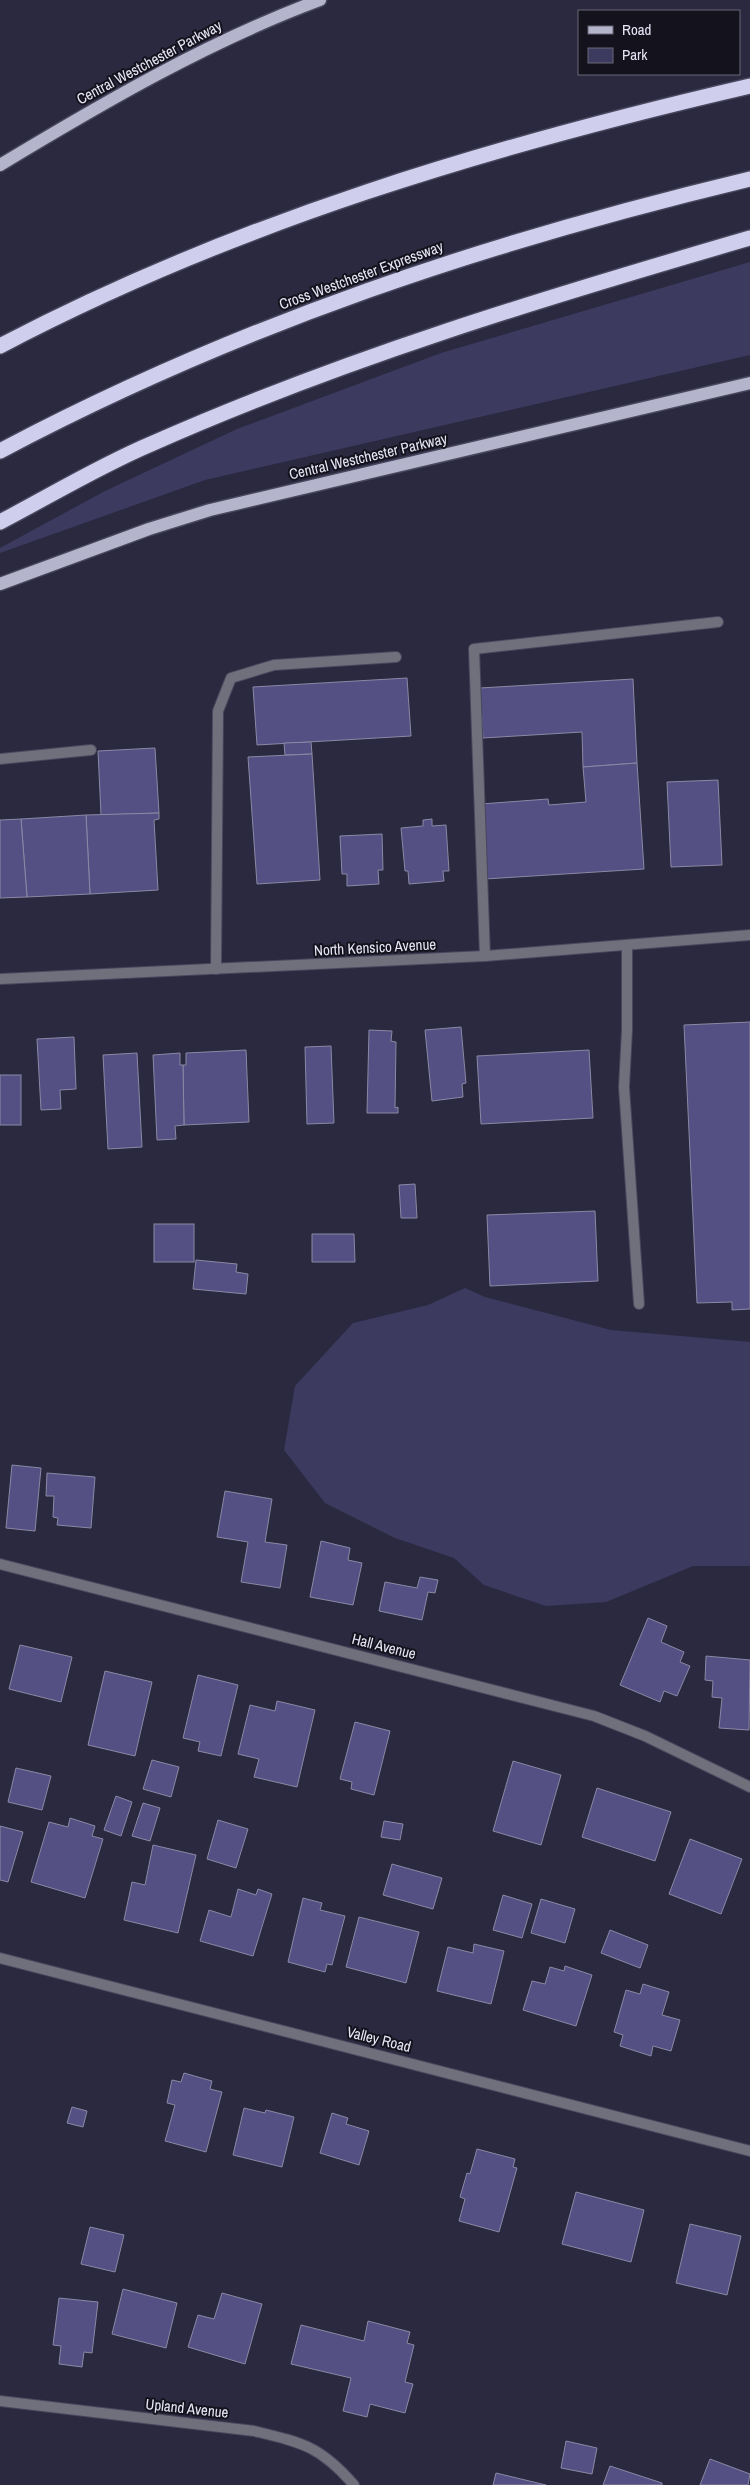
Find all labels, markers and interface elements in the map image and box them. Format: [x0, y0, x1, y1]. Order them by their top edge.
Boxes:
legend [578, 10, 740, 75]
street label: Central Westchester Parkway [73, 14, 226, 109]
text: Road [622, 19, 651, 40]
text: Park [622, 44, 648, 65]
street label: Cross Westchester Expressway [276, 235, 447, 315]
street label: Central Westchester Parkway [287, 427, 450, 484]
street label: North Kensico Avenue [313, 933, 437, 961]
street label: Hall Avenue [350, 1628, 418, 1664]
street label: Valley Road [345, 2021, 413, 2057]
street label: Upland Avenue [145, 2393, 230, 2423]

